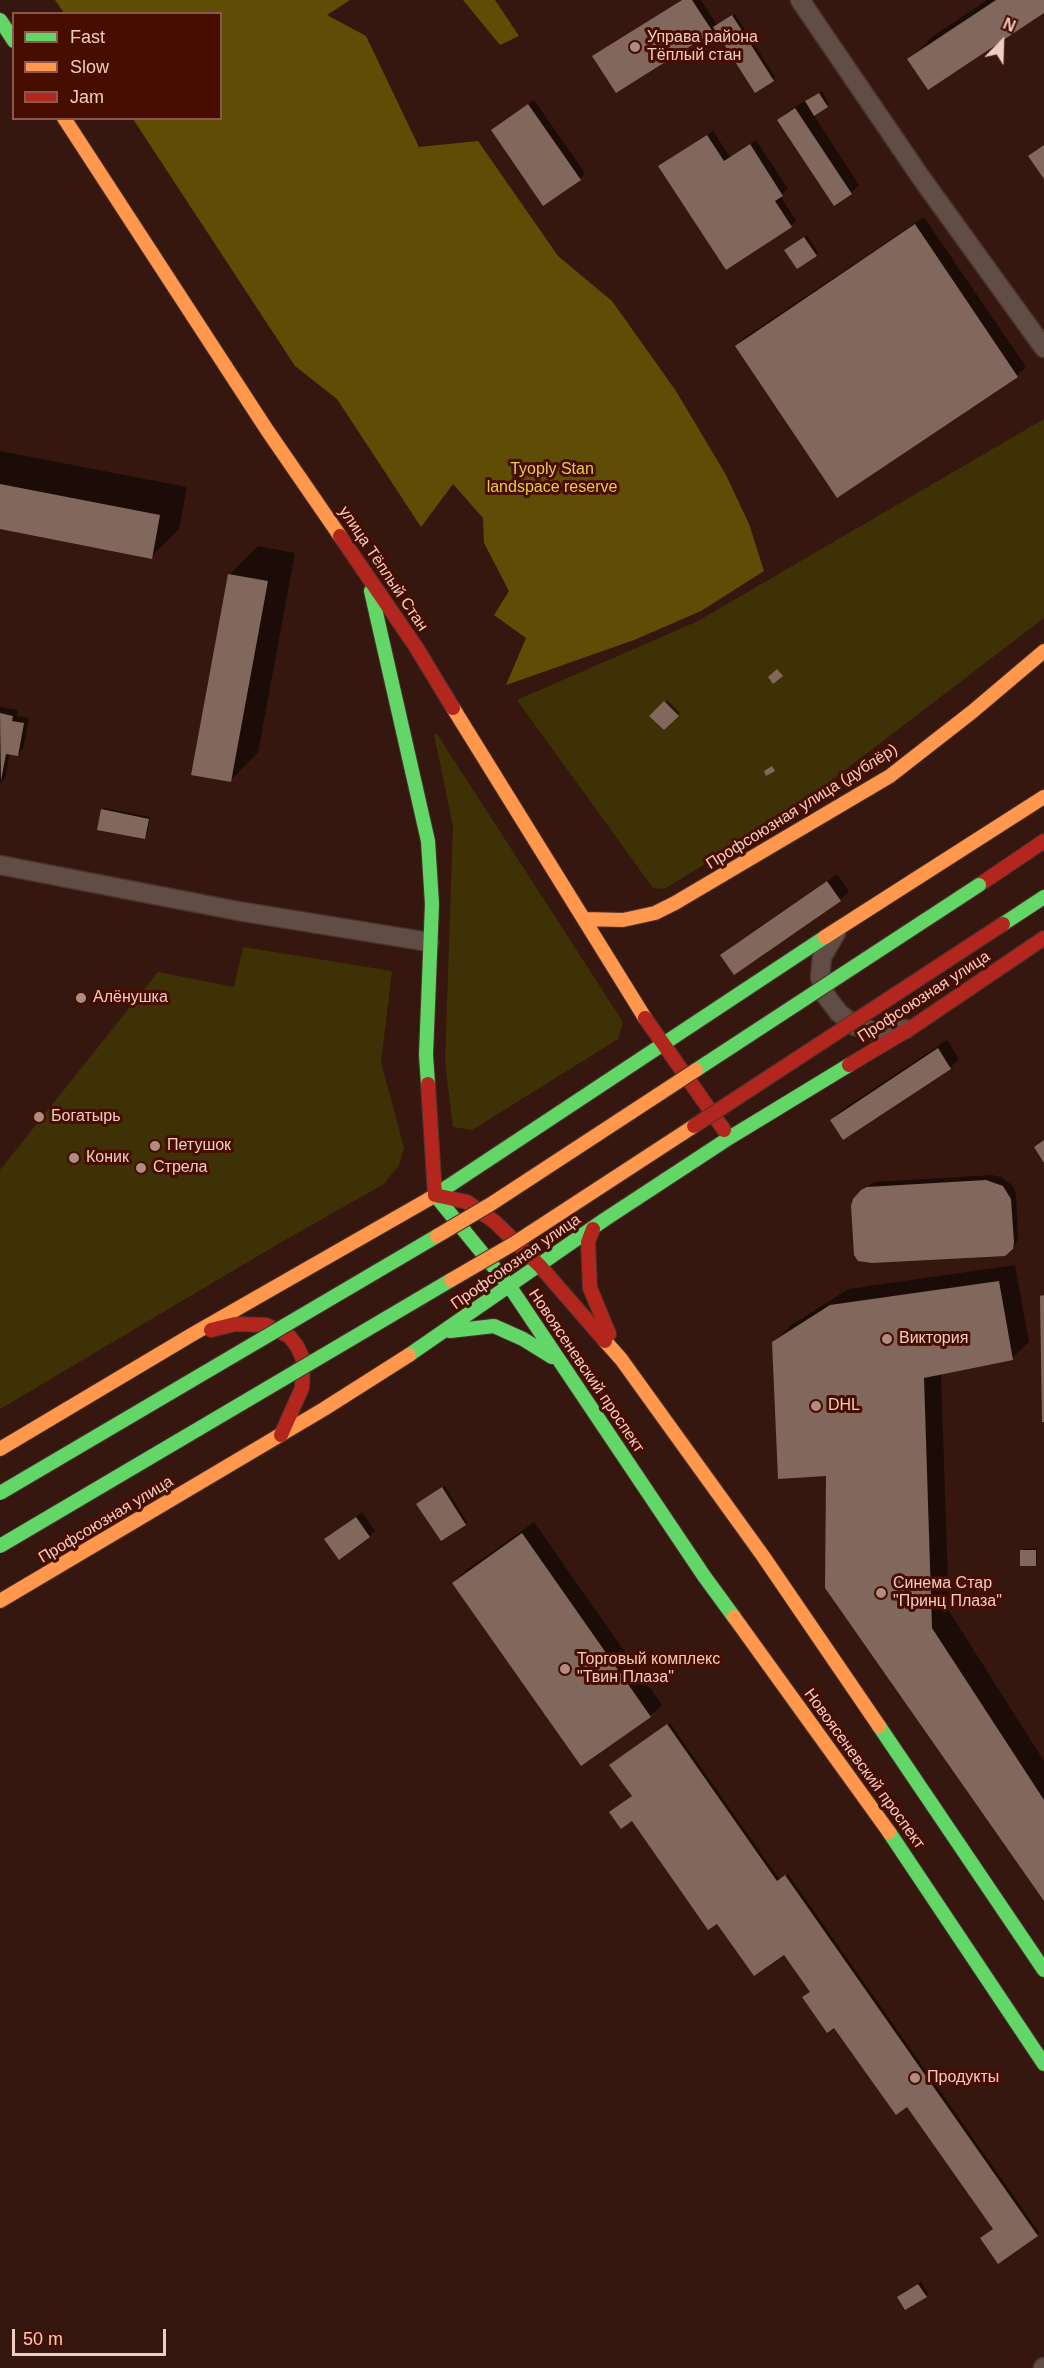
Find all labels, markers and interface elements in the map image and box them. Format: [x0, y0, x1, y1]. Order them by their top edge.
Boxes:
legend [12, 12, 222, 120]
north arrow [972, 12, 1032, 72]
text: N [1001, 15, 1018, 35]
text: Fast [70, 27, 105, 47]
place label: Управа района Тёплый стан [647, 28, 758, 66]
marker: Управа района Тёплый стан [628, 40, 642, 54]
text: Slow [70, 57, 109, 77]
text: Jam [70, 87, 104, 107]
park label: Tyoply Stan landspace reserve [487, 460, 617, 498]
street label: улица Тёплый Стан [334, 503, 432, 635]
street label: Профсоюзная улица (дублёр) [703, 740, 901, 874]
street label: Профсоюзная улица [854, 947, 994, 1047]
place label: Алёнушка [93, 988, 168, 1008]
marker: Алёнушка [74, 991, 88, 1005]
place label: Богатырь [51, 1107, 120, 1127]
marker: Богатырь [32, 1110, 46, 1124]
place label: Петушок [167, 1136, 231, 1156]
marker: Петушок [148, 1139, 162, 1153]
place label: Коник [86, 1148, 129, 1168]
marker: Коник [67, 1151, 81, 1165]
place label: Стрела [153, 1158, 207, 1178]
marker: Стрела [134, 1161, 148, 1175]
street label: Профсоюзная улица [448, 1210, 584, 1314]
street label: Новоясеневский проспект [524, 1286, 648, 1456]
place label: Виктория [899, 1329, 968, 1349]
marker: Виктория [880, 1332, 894, 1346]
place label: DHL [828, 1396, 860, 1416]
marker: DHL [809, 1399, 823, 1413]
street label: Профсоюзная улица [35, 1472, 177, 1568]
place label: Синема Стар "Принц Плаза" [893, 1574, 1002, 1612]
marker: Синема Стар "Принц Плаза" [874, 1586, 888, 1600]
place label: Торговый комплекс "Твин Плаза" [577, 1650, 720, 1688]
marker: Торговый комплекс "Твин Плаза" [558, 1662, 572, 1676]
street label: Новоясеневский проспект [799, 1685, 929, 1853]
place label: Продукты [927, 2068, 999, 2088]
marker: Продукты [908, 2071, 922, 2085]
scale bar [15, 2317, 170, 2355]
text: 50 m [23, 2329, 63, 2349]

